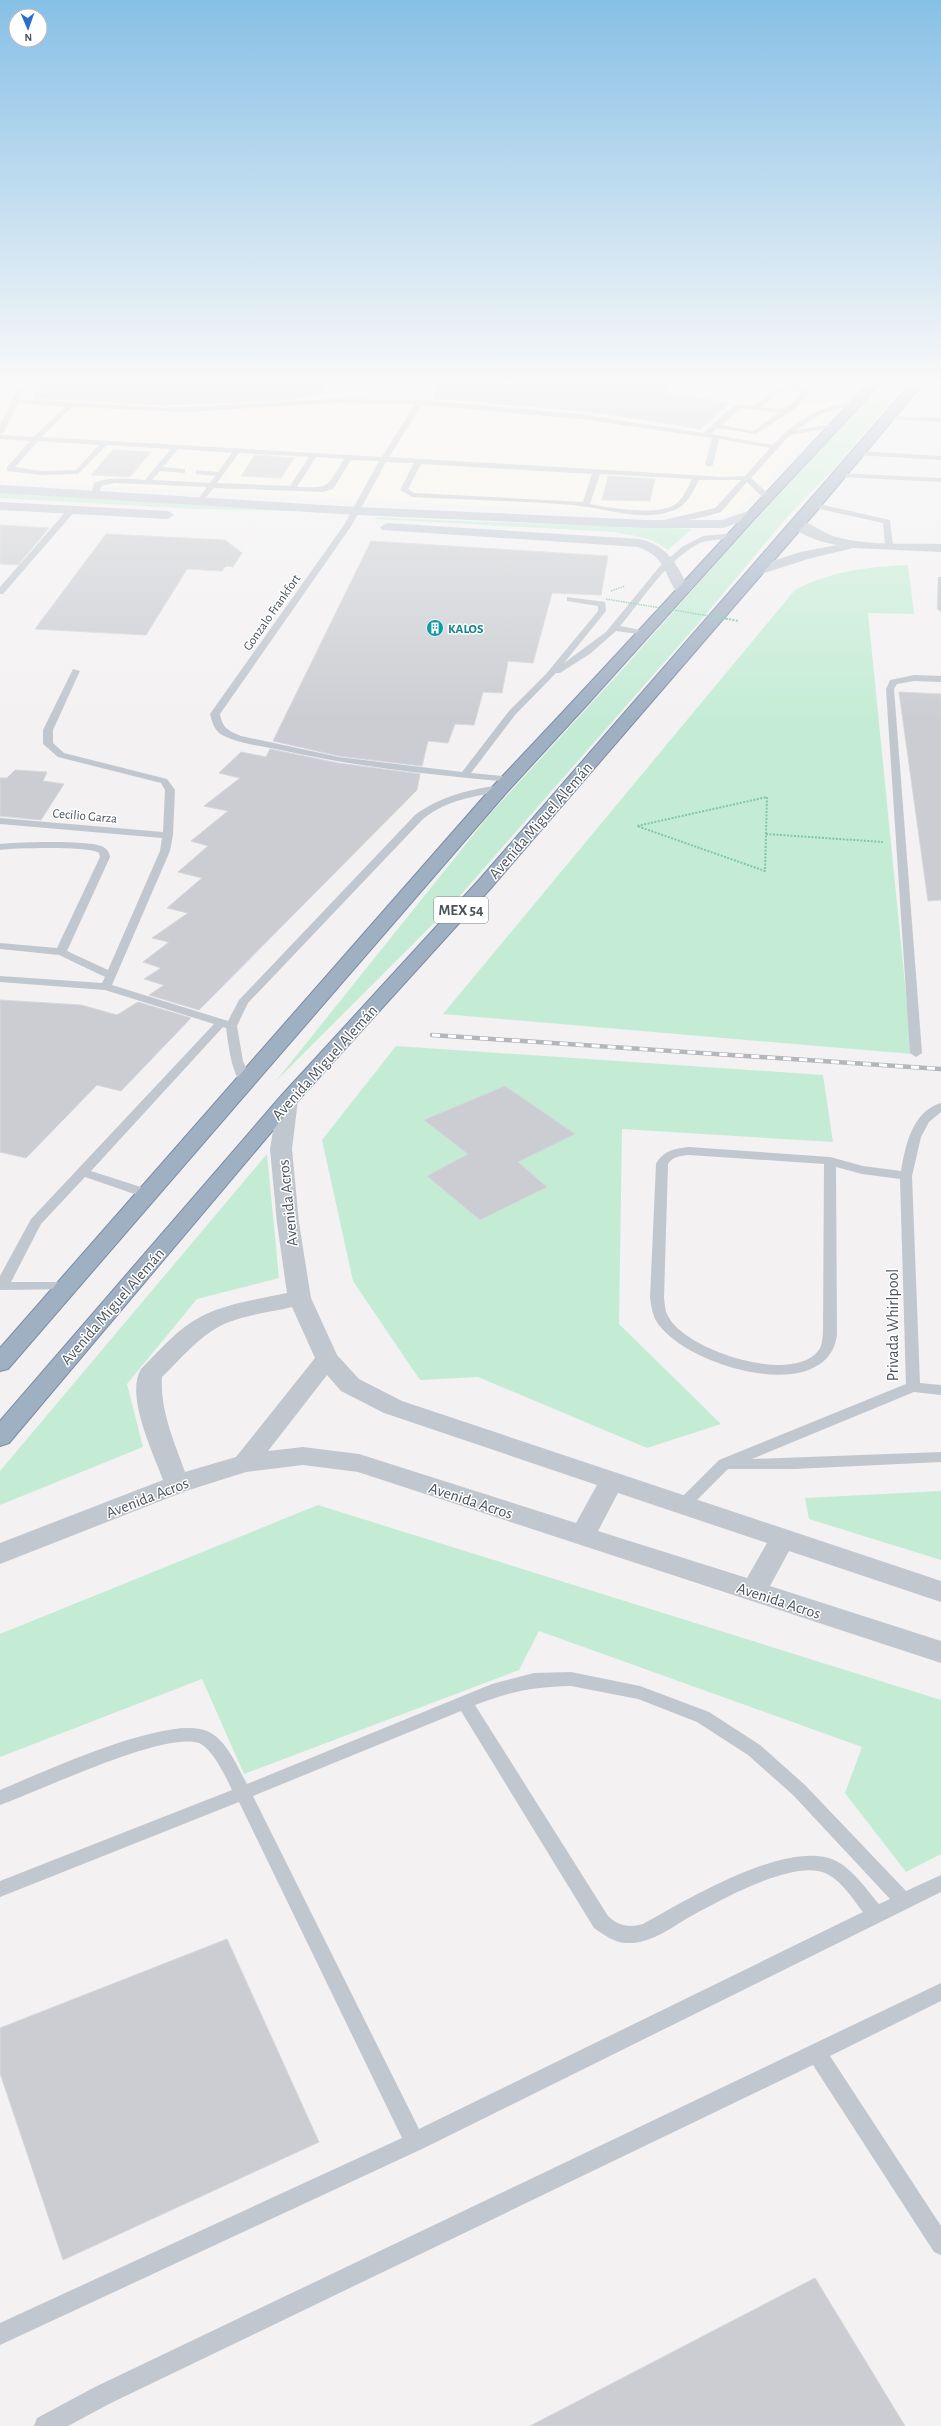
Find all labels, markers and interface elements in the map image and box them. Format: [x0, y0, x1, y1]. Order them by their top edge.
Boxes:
north arrow [8, 8, 48, 48]
text: N [24, 32, 32, 43]
street label: Gonzalo Frankfort [241, 572, 303, 653]
building icon: KALOS [425, 618, 445, 638]
place label: KALOS [448, 623, 484, 636]
street label: Avenida Miguel Alemán [486, 759, 596, 882]
street label: Cecilio Garza [52, 807, 118, 826]
road number: MEX 54 [434, 897, 488, 923]
street label: Avenida Miguel Alemán [269, 1002, 380, 1123]
street label: Avenida Acros [275, 1159, 301, 1247]
street label: Avenida Miguel Alemán [58, 1245, 168, 1368]
street label: Privada Whirlpool [885, 1269, 901, 1381]
street label: Avenida Acros [104, 1475, 191, 1521]
street label: Avenida Acros [427, 1480, 515, 1522]
street label: Avenida Acros [735, 1580, 823, 1622]

